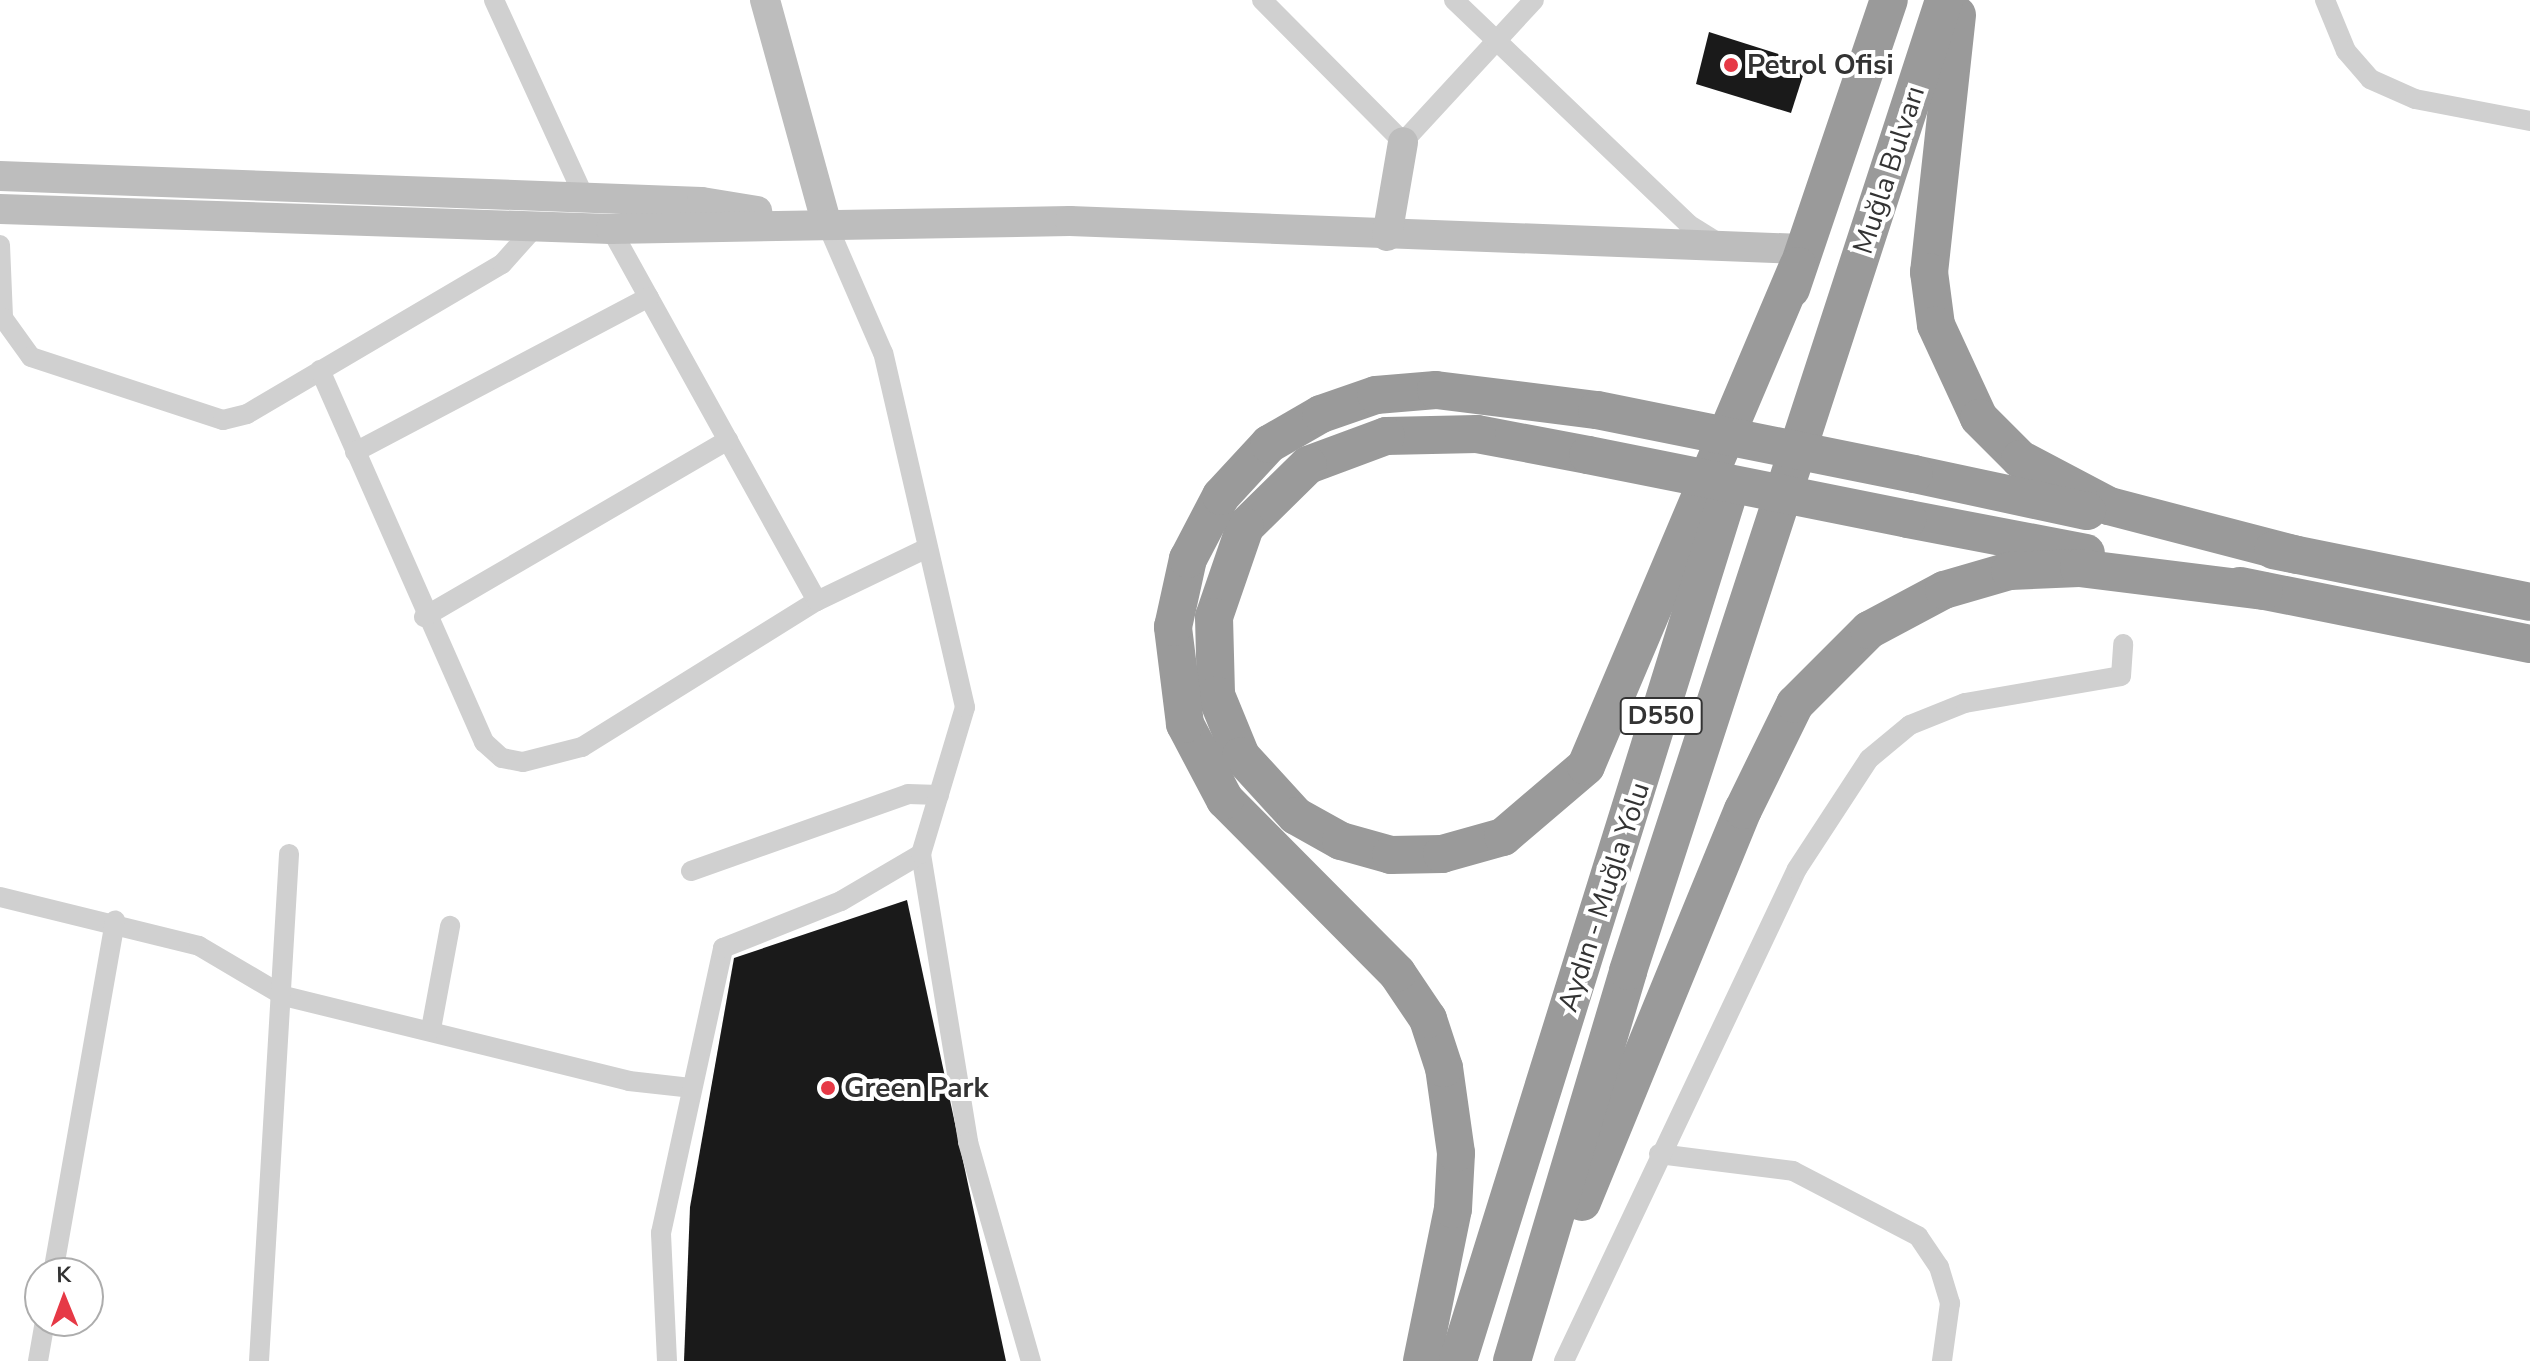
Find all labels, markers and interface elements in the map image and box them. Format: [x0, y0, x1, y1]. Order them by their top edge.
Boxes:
place label: Petrol Ofisi [1747, 48, 1894, 82]
marker: Petrol Ofisi [1722, 56, 1740, 74]
street label: Muğla Bulvarı [1846, 82, 1932, 258]
road number: D550 [1619, 694, 1703, 738]
street label: Aydın - Muğla Yolu [1551, 778, 1657, 1016]
place label: Green Park [844, 1071, 989, 1105]
marker: Green Park [819, 1079, 837, 1097]
north arrow [24, 1257, 104, 1337]
text: K [56, 1260, 71, 1290]

